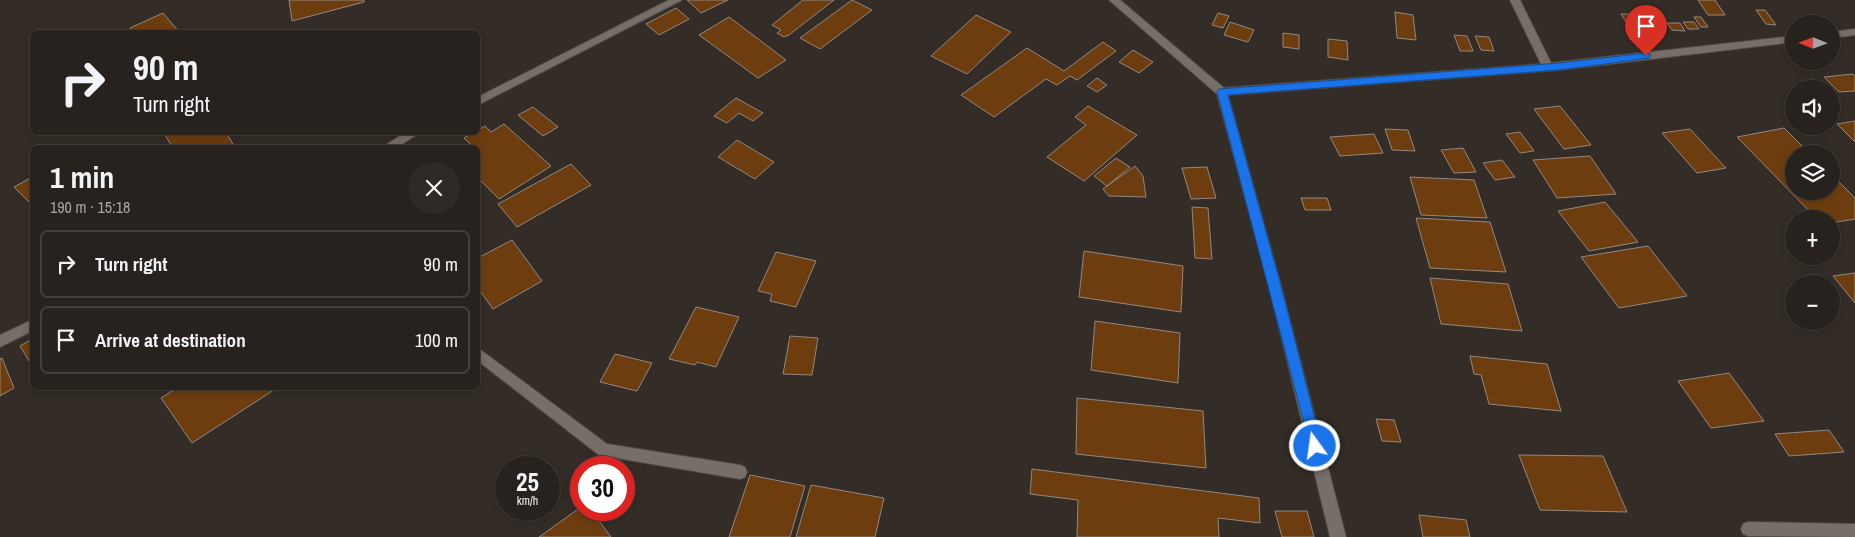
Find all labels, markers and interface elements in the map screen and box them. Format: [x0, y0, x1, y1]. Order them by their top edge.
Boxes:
pin [1625, 5, 1667, 56]
icon: arrive [1632, 12, 1660, 40]
north arrow [1785, 15, 1840, 70]
map controls [1785, 15, 1840, 330]
text: 90 m [133, 44, 198, 91]
icon: right [50, 50, 115, 115]
button: sound [1785, 80, 1840, 135]
text: Turn right [133, 89, 210, 119]
button: layers [1785, 145, 1840, 200]
text: 1 min [50, 157, 114, 197]
button: close [408, 162, 460, 214]
text: 190 m · 15:18 [50, 196, 130, 218]
button: + [1785, 210, 1840, 265]
icon: right [52, 250, 80, 278]
text: Turn right [95, 251, 167, 277]
text: 90 m [423, 251, 458, 277]
button: − [1785, 275, 1840, 330]
icon: arrive [52, 326, 80, 354]
text: Arrive at destination [95, 327, 246, 353]
text: 100 m [415, 327, 458, 353]
position arrow [1288, 419, 1340, 471]
speed limit sign: 30 [570, 456, 635, 521]
text: 25 [516, 465, 539, 499]
text: km/h [517, 493, 538, 509]

